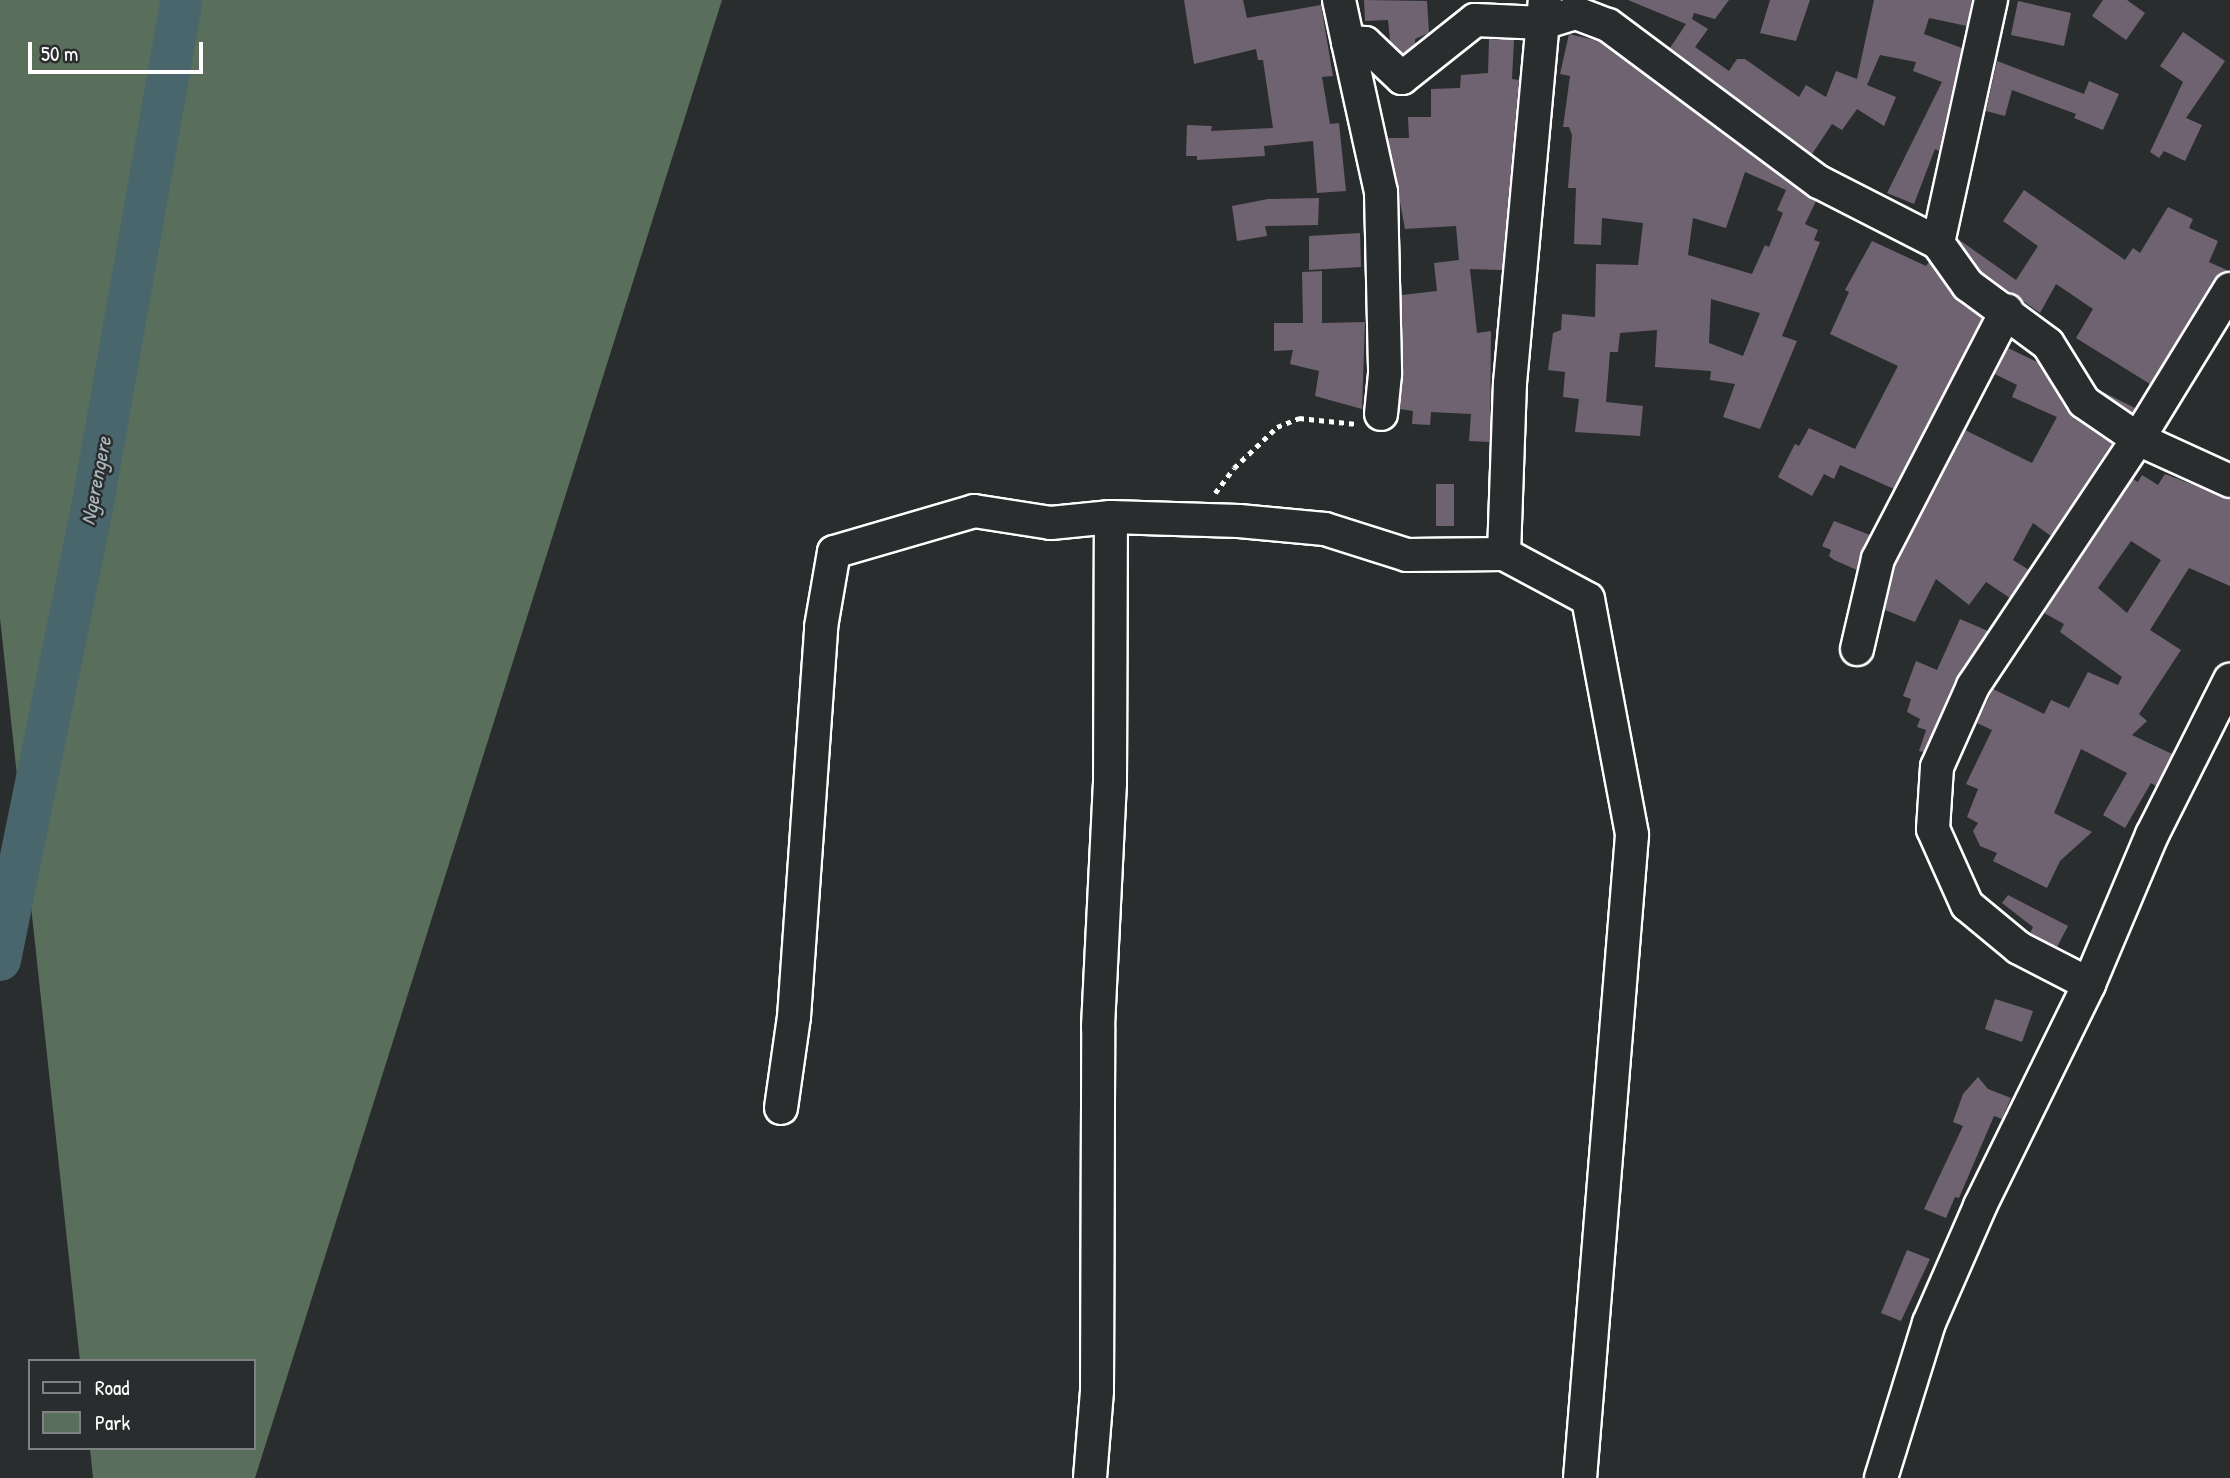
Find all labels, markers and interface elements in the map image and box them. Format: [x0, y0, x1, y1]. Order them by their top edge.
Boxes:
scale bar [32, 28, 206, 72]
text: 50 m [41, 39, 78, 68]
water label: Ngerengere [75, 435, 117, 527]
legend [28, 1359, 256, 1450]
text: Road [95, 1373, 129, 1402]
text: Park [95, 1408, 130, 1437]

